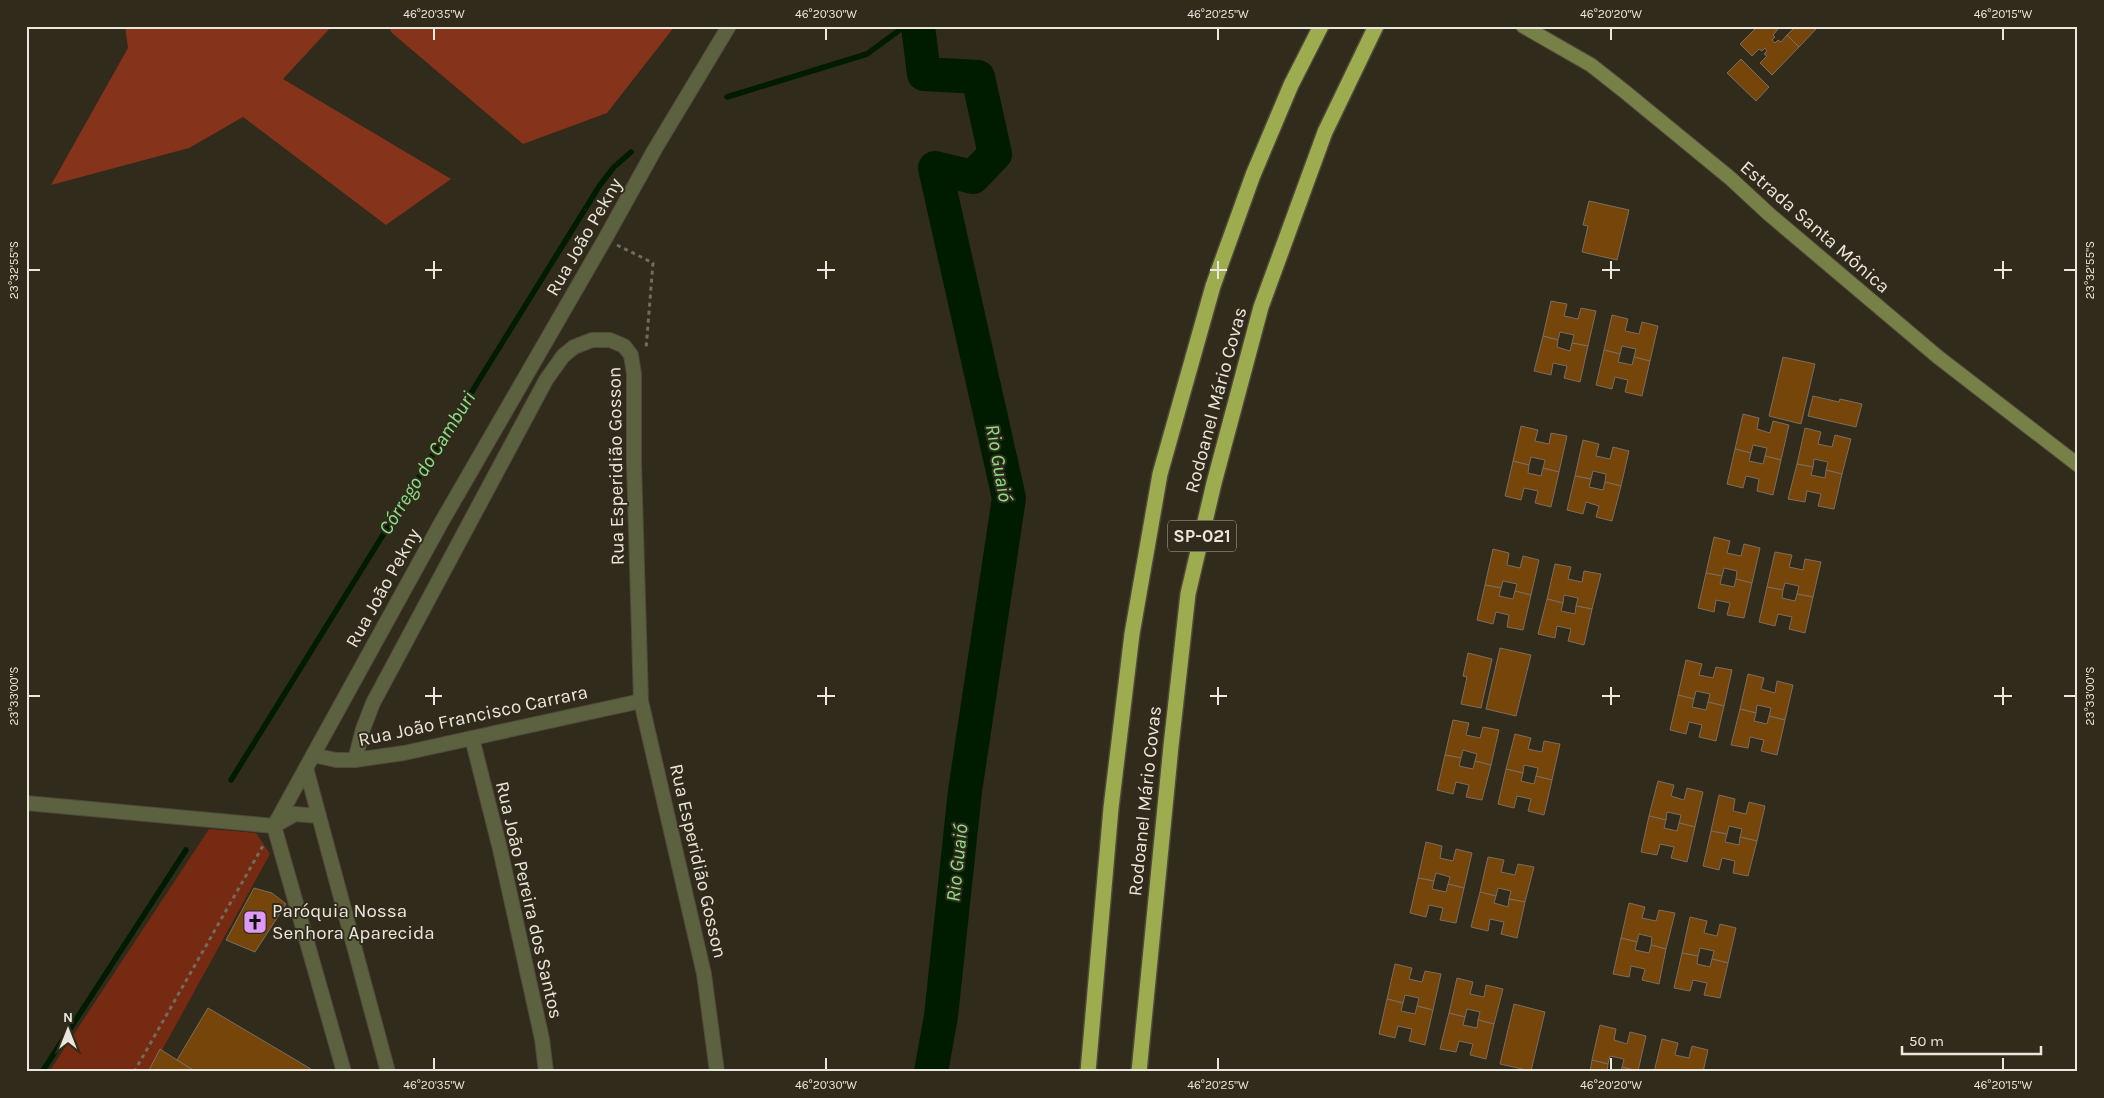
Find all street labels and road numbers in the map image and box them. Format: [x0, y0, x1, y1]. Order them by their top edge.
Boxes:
street label: Estrada Santa Mônica [1736, 156, 1894, 298]
street label: Rua João Pekny [541, 174, 627, 300]
street label: Rodoanel Mário Covas [1181, 305, 1251, 495]
street label: Rua Esperidião Gosson [603, 366, 629, 566]
road number: SP-021 [1168, 520, 1236, 552]
street label: Rua João Pekny [341, 524, 425, 651]
street label: Rua João Francisco Carrara [356, 681, 590, 751]
street label: Rodoanel Mário Covas [1124, 705, 1166, 897]
street label: Rua Esperidião Gosson [665, 762, 731, 960]
street label: Rua João Pereira dos Santos [491, 779, 567, 1021]

